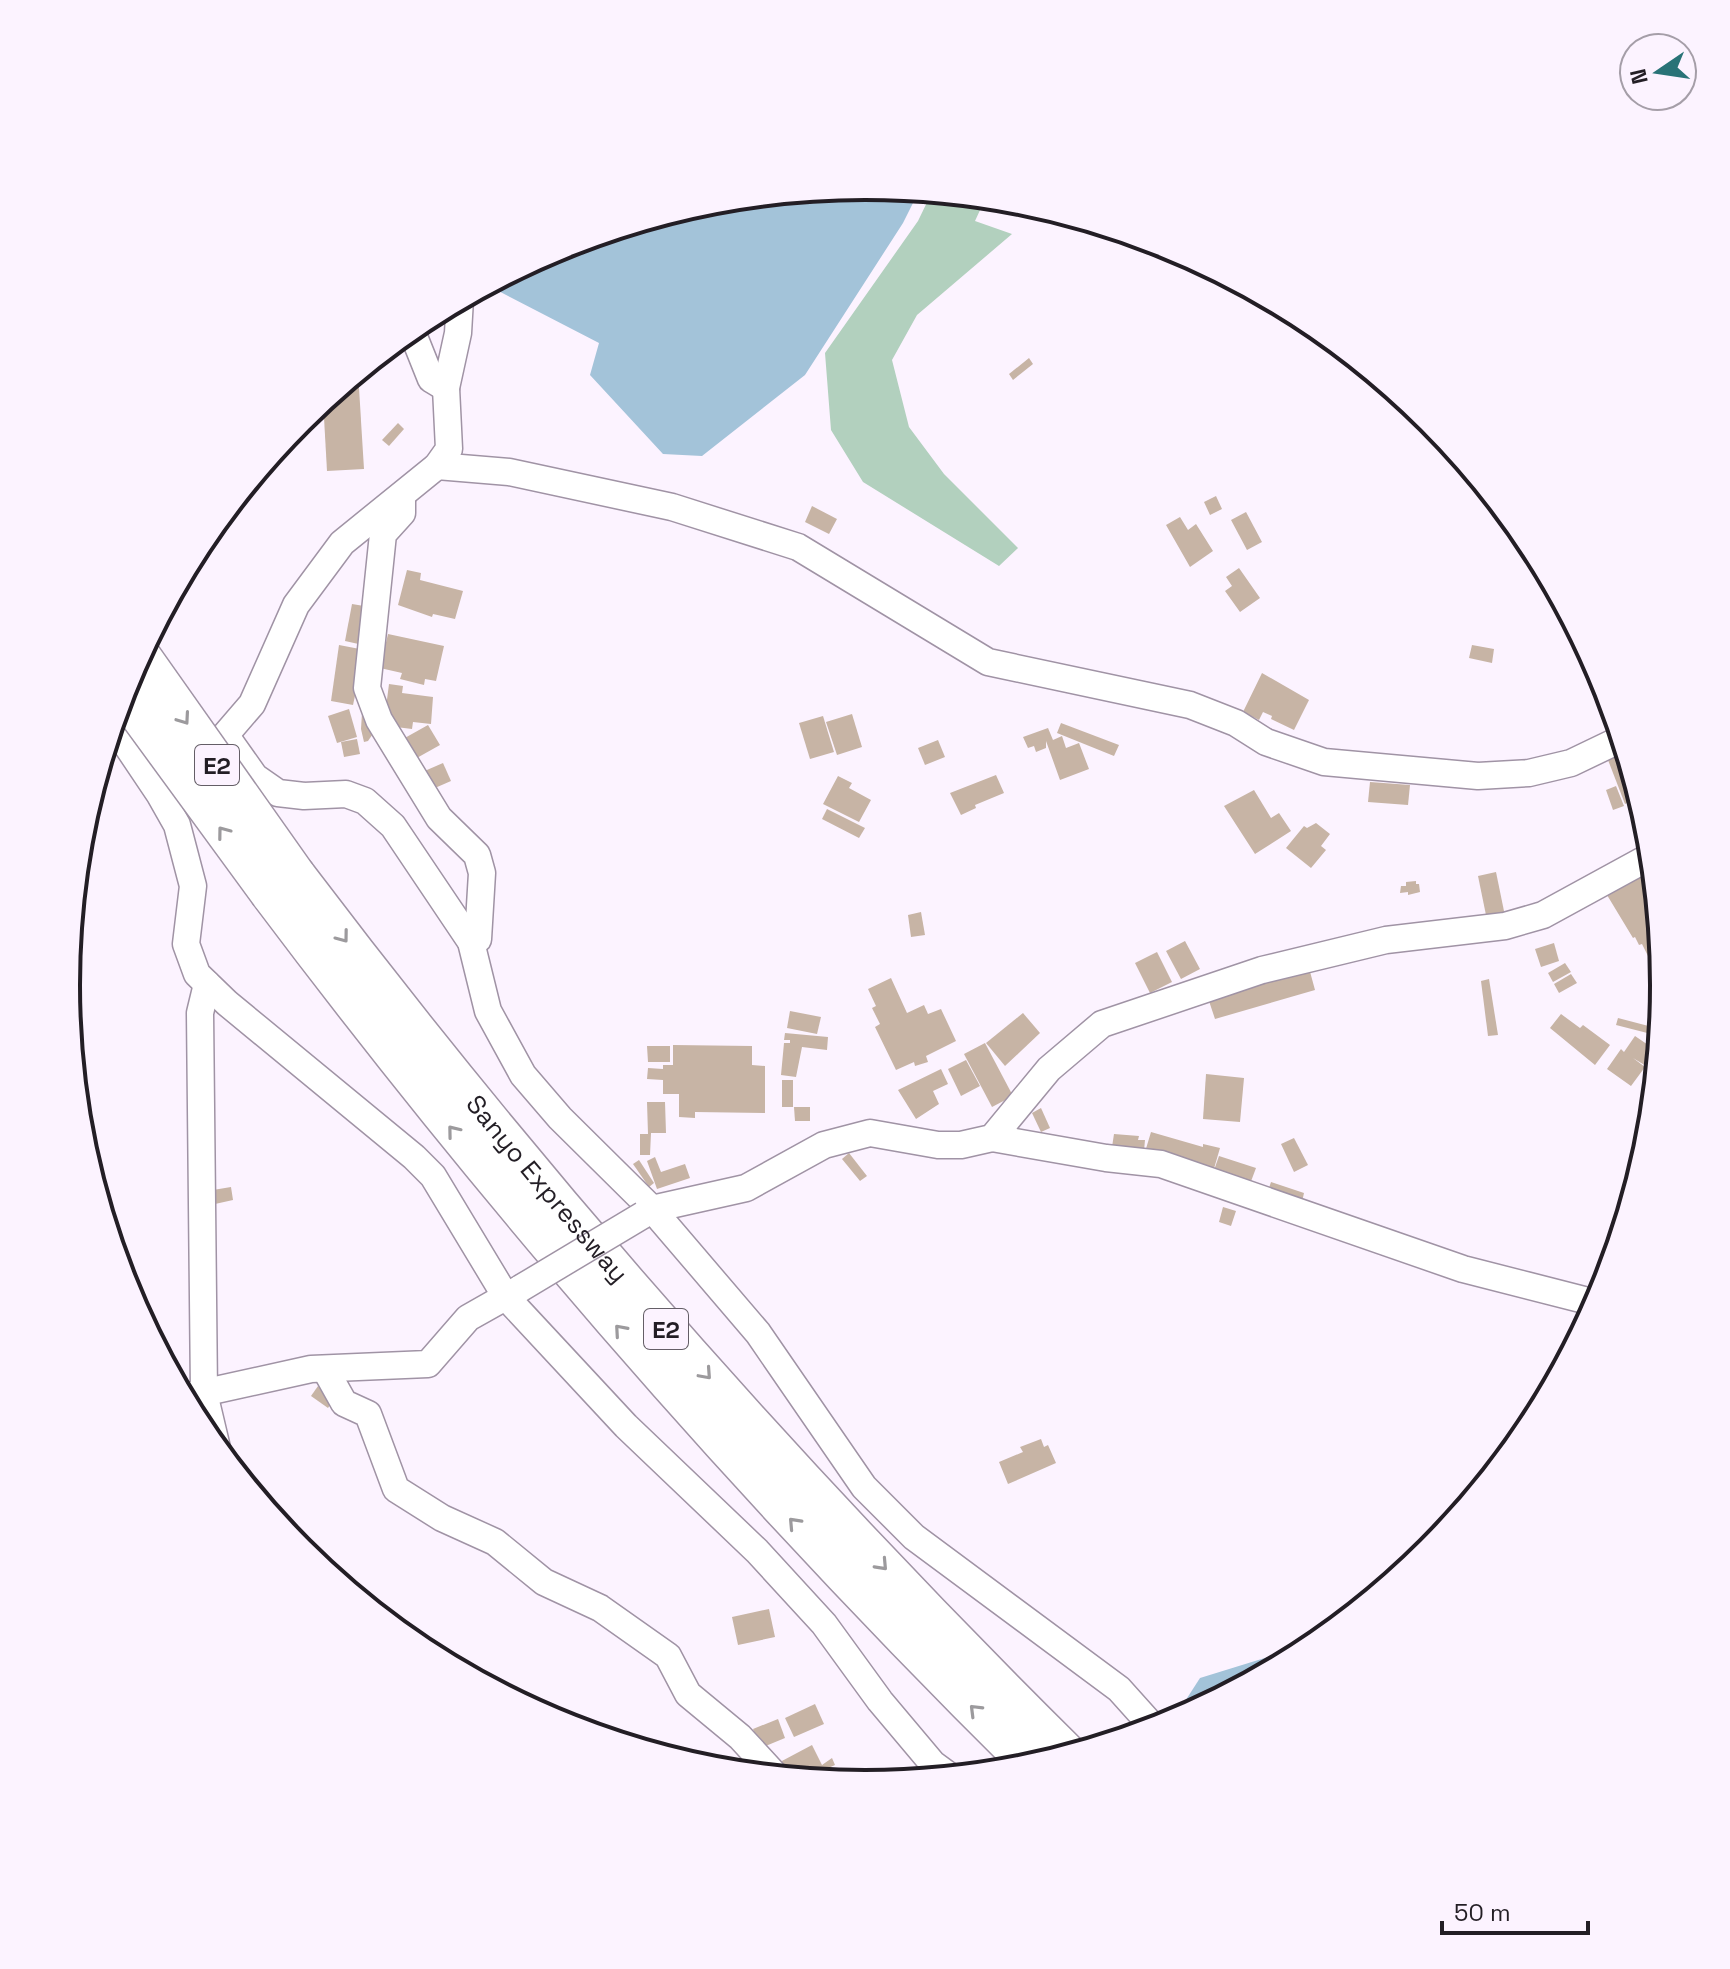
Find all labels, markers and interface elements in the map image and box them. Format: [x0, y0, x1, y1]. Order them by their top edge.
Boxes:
north arrow [1618, 32, 1698, 112]
text: N [1623, 66, 1654, 87]
one-way arrow [174, 710, 189, 725]
road number: E2 [195, 745, 239, 785]
one-way arrow [218, 826, 233, 841]
one-way arrow [334, 928, 348, 943]
street label: Sanyo Expressway [459, 1088, 636, 1290]
one-way arrow [448, 1126, 463, 1140]
road number: E2 [644, 1309, 688, 1349]
one-way arrow [615, 1325, 630, 1339]
one-way arrow [696, 1365, 710, 1380]
one-way arrow [789, 1518, 803, 1532]
one-way arrow [872, 1556, 887, 1570]
one-way arrow [969, 1705, 984, 1720]
scale bar [1442, 1885, 1588, 1935]
text: 50 m [1454, 1897, 1511, 1928]

